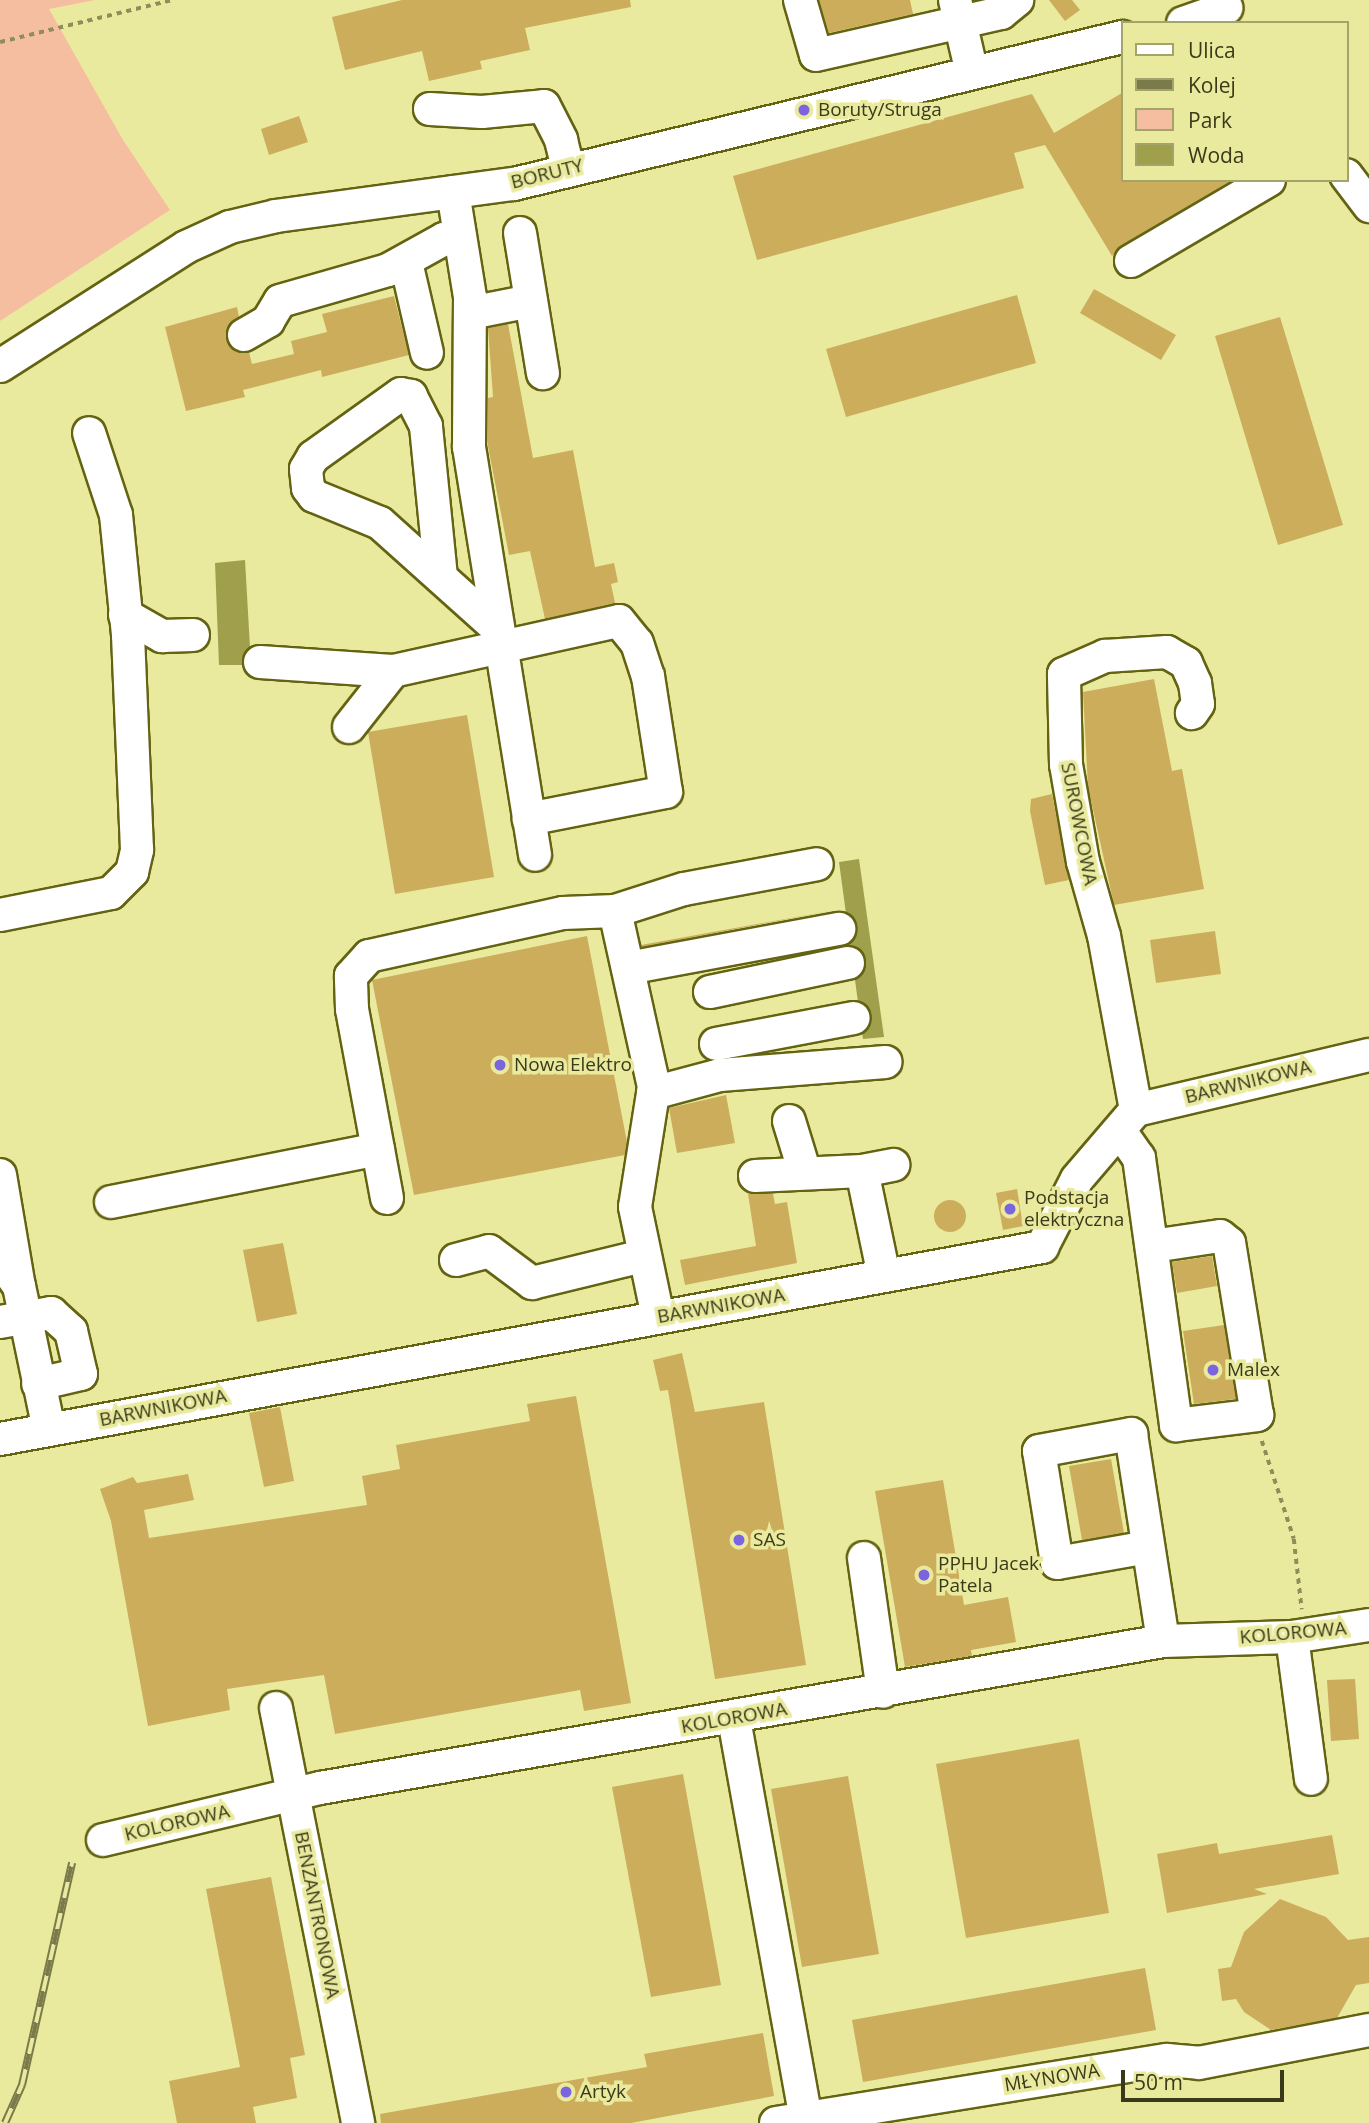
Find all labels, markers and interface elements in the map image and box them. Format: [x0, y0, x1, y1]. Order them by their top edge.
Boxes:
legend [1120, 21, 1348, 182]
text: Ulica [1188, 36, 1236, 64]
text: Kolej [1188, 71, 1236, 99]
place label: Boruty/Struga [818, 99, 942, 121]
marker: Boruty/Struga [796, 102, 812, 118]
text: Park [1188, 106, 1232, 134]
text: Woda [1188, 141, 1245, 169]
street label: BORUTY [508, 154, 586, 194]
street label: SUROWCOWA [1056, 761, 1102, 887]
place label: Nowa Elektro [514, 1054, 632, 1076]
street label: BARWNIKOWA [1183, 1055, 1313, 1109]
marker: Nowa Elektro [492, 1057, 508, 1073]
place label: Podstacja elektryczna [1024, 1187, 1124, 1231]
marker: Podstacja elektryczna [1002, 1201, 1018, 1217]
street label: BARWNIKOWA [655, 1284, 787, 1328]
place label: Malex [1227, 1359, 1280, 1381]
marker: Malex [1205, 1362, 1221, 1378]
street label: BARWNIKOWA [97, 1384, 229, 1432]
place label: SAS [753, 1529, 786, 1551]
marker: SAS [731, 1532, 747, 1548]
place label: PPHU Jacek Patela [938, 1553, 1039, 1597]
marker: PPHU Jacek Patela [916, 1567, 932, 1583]
street label: KOLOROWA [1239, 1617, 1347, 1649]
street label: KOLOROWA [679, 1697, 789, 1739]
street label: KOLOROWA [122, 1800, 232, 1846]
street label: BENZANTRONOWA [290, 1829, 344, 2001]
scale bar [1124, 2056, 1287, 2100]
street label: MŁYNOWA [1003, 2059, 1101, 2097]
text: 50 m [1134, 2068, 1183, 2096]
place label: Artyk [580, 2081, 626, 2103]
marker: Artyk [558, 2084, 574, 2100]

